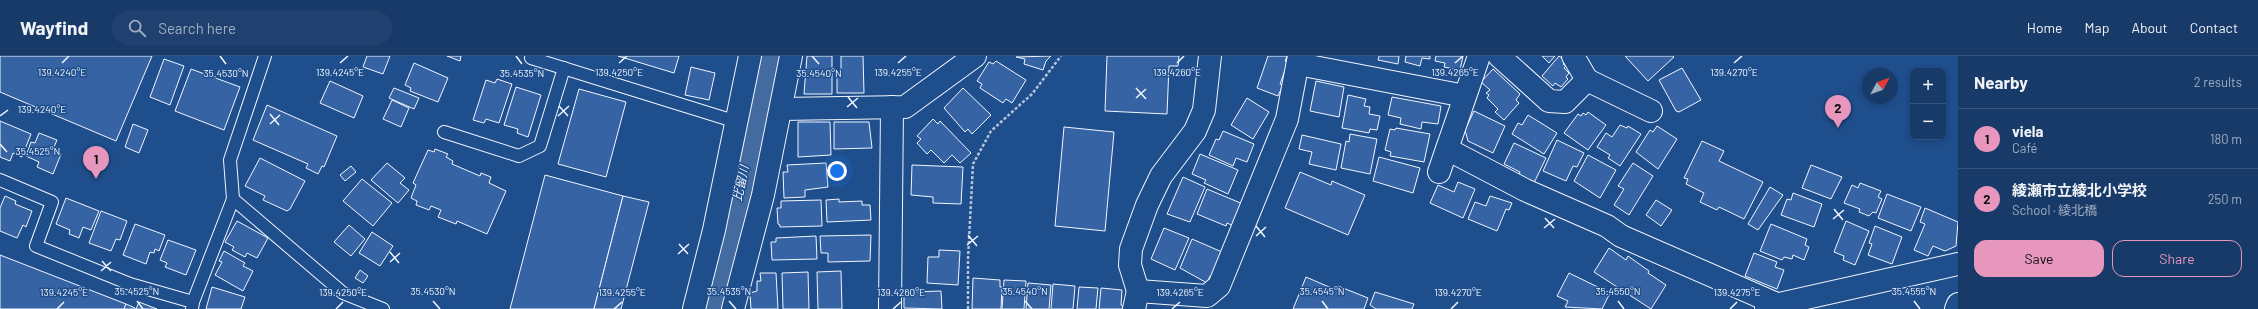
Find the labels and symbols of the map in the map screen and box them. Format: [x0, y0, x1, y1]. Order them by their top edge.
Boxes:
text: 139.4240°E [38, 66, 86, 78]
text: 139.4245°E [316, 66, 364, 78]
text: 139.4250°E [595, 66, 643, 78]
text: 139.4255°E [874, 66, 922, 78]
text: 139.4260°E [1153, 66, 1201, 78]
text: 139.4265°E [1431, 66, 1479, 78]
text: 139.4270°E [1710, 66, 1758, 78]
text: 35.4530°N [203, 67, 249, 79]
text: 35.4535°N [500, 67, 544, 79]
text: 35.4540°N [796, 67, 842, 79]
north arrow [1862, 68, 1898, 104]
pin: 2 [1825, 95, 1851, 128]
text: 139.4240°E [18, 103, 66, 115]
text: 35.4525°N [16, 145, 60, 157]
pin: 1 [83, 146, 109, 179]
your location [827, 161, 847, 181]
water label: 比留川 [729, 162, 751, 202]
text: 35.4525°N [115, 285, 159, 297]
text: 35.4530°N [410, 285, 456, 297]
text: 35.4535°N [707, 285, 751, 297]
text: 35.4540°N [1002, 285, 1048, 297]
text: 35.4545°N [1300, 285, 1344, 297]
text: 35.4550°N [1595, 285, 1641, 297]
text: 35.4555°N [1892, 285, 1936, 297]
text: 139.4245°E [40, 286, 88, 298]
text: 139.4250°E [319, 286, 367, 298]
text: 139.4255°E [598, 286, 646, 298]
text: 139.4260°E [877, 286, 925, 298]
text: 139.4265°E [1156, 286, 1204, 298]
text: 139.4270°E [1434, 286, 1482, 298]
text: 139.4275°E [1713, 286, 1761, 298]

